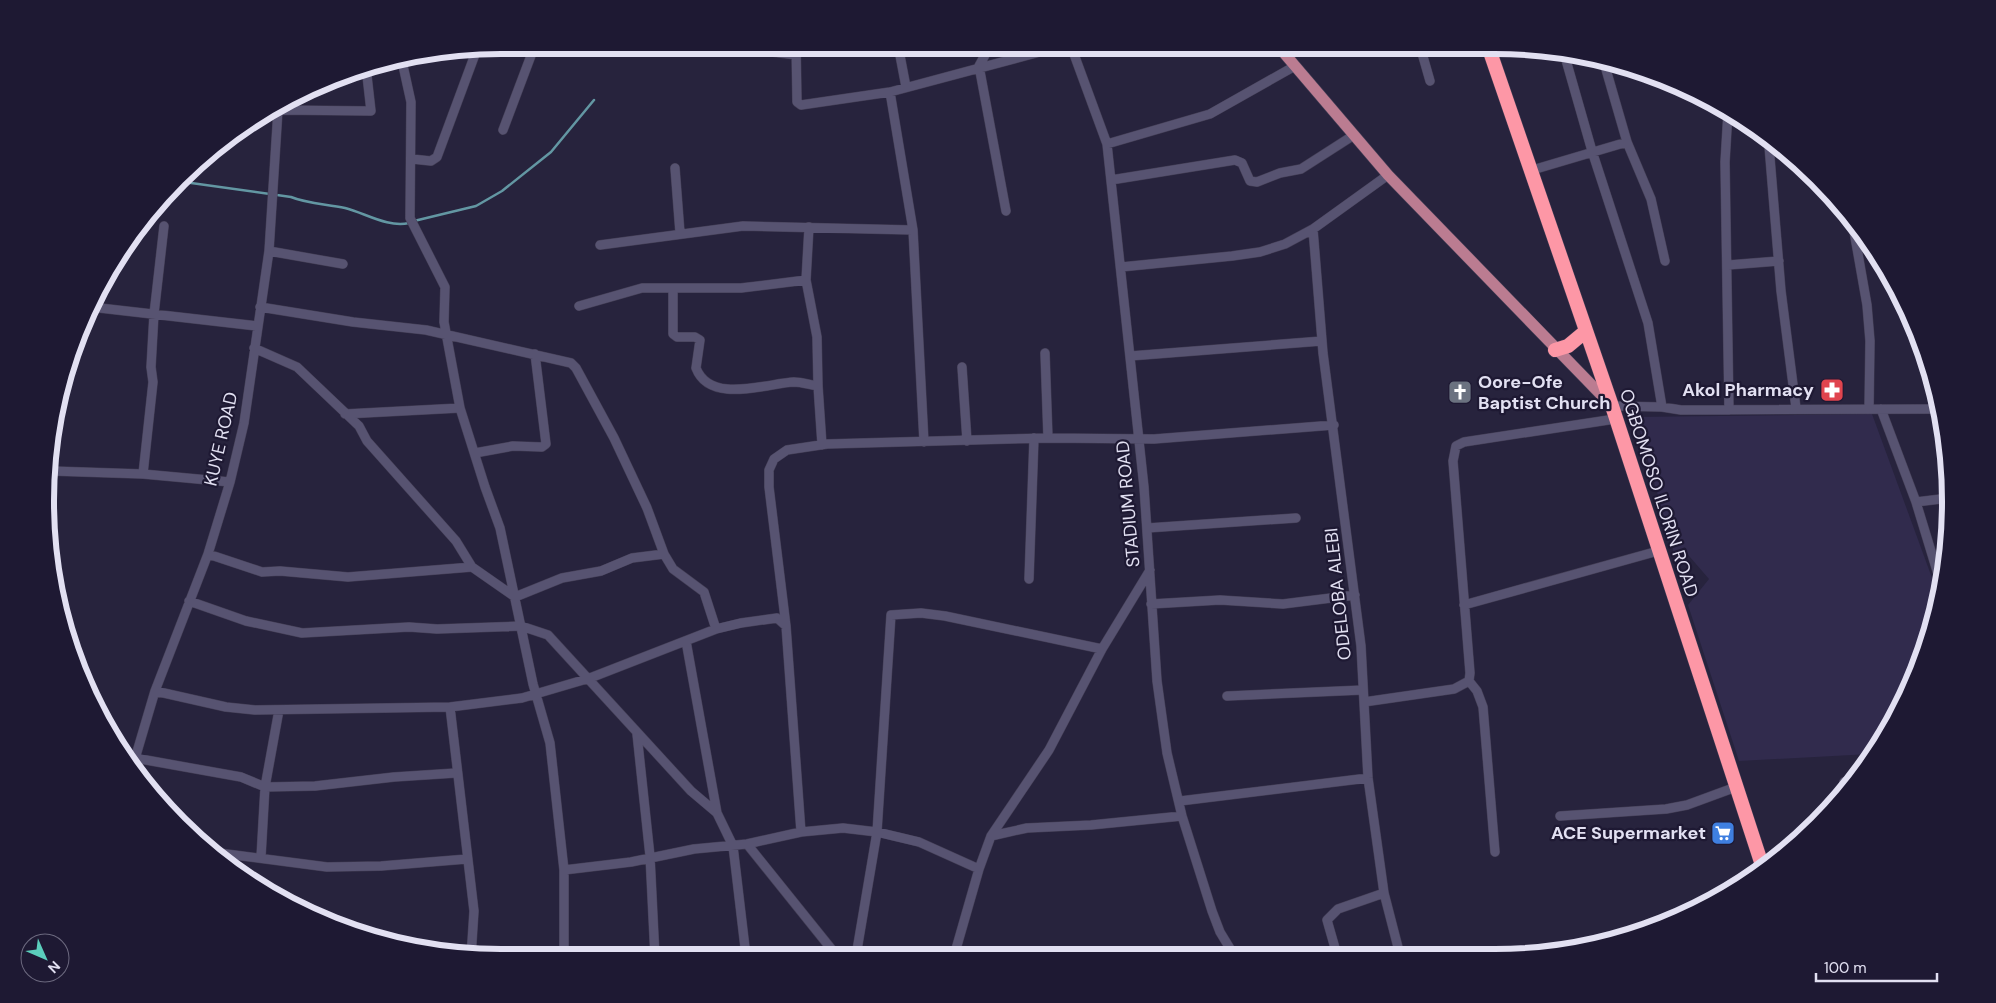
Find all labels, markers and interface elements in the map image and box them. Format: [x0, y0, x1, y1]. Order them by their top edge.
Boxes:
place label: Oore-Ofe Baptist Church [1478, 370, 1610, 415]
pharmacy icon: Akol Pharmacy [1819, 377, 1845, 403]
place label: Akol Pharmacy [1682, 378, 1814, 402]
church icon: Oore-Ofe Baptist Church [1447, 379, 1473, 405]
street label: OGBOMOSO ILORIN ROAD [1614, 386, 1704, 600]
street label: KUYE ROAD [199, 390, 243, 488]
street label: STADIUM ROAD [1111, 440, 1145, 568]
street label: ODELOBA ALEBI [1319, 527, 1357, 661]
supermarket icon: ACE Supermarket [1710, 820, 1736, 846]
place label: ACE Supermarket [1551, 821, 1706, 845]
north arrow [20, 933, 70, 983]
scale bar [1816, 950, 1937, 982]
text: N [44, 957, 64, 977]
text: 100 m [1824, 958, 1867, 978]

